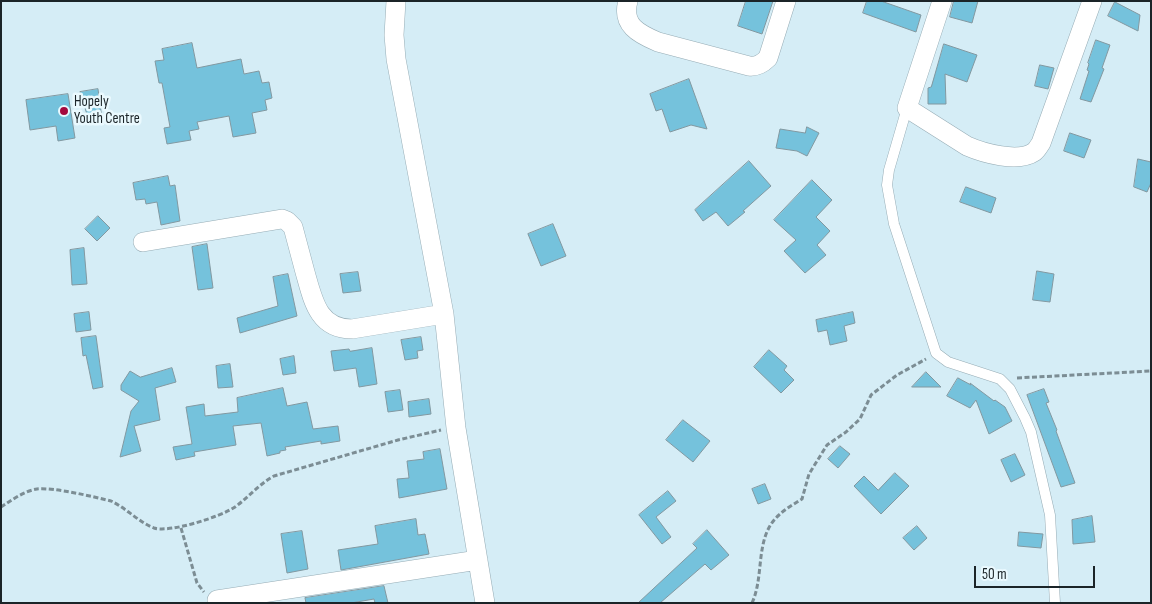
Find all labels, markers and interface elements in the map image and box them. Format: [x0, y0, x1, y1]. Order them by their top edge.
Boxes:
place label: Hopely Youth Centre [74, 93, 140, 128]
marker: Hopely Youth Centre [58, 105, 70, 117]
scale bar [977, 556, 1098, 588]
text: 50 m [982, 565, 1007, 584]

